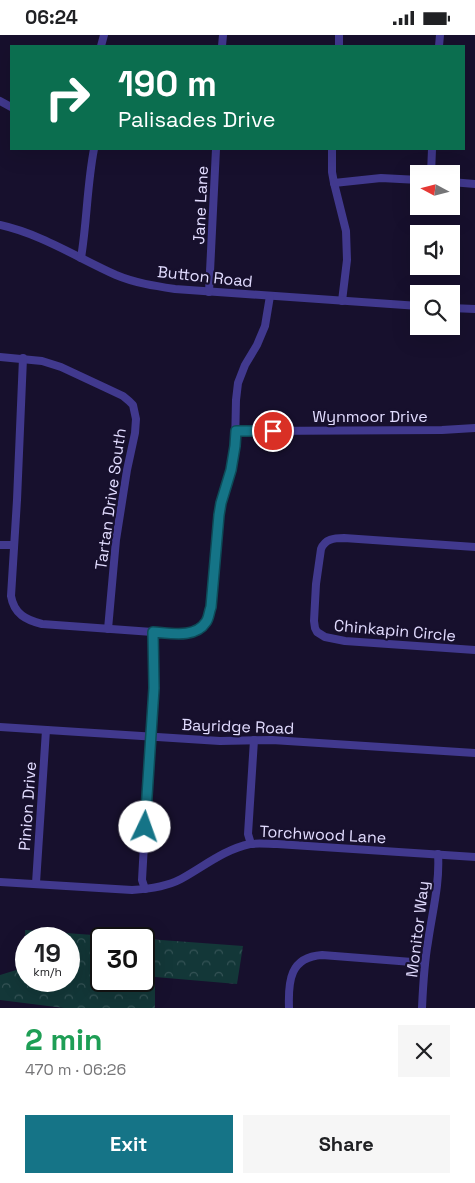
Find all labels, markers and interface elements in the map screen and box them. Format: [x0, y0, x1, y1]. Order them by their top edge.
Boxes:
text: 06:24 [25, 5, 78, 30]
text: 190 m [118, 62, 217, 106]
icon: right [35, 65, 100, 130]
text: Palisades Drive [118, 105, 275, 133]
street label: Jane Lane [188, 165, 213, 245]
north arrow [410, 165, 460, 215]
map controls [410, 165, 460, 335]
button: sound [410, 225, 460, 275]
street label: Button Road [156, 261, 254, 292]
button: search [410, 285, 460, 335]
street label: Wynmoor Drive [312, 406, 428, 427]
pin [252, 410, 294, 452]
icon: arrive [259, 417, 287, 445]
street label: Tartan Drive South [90, 427, 131, 571]
street label: Chinkapin Circle [333, 615, 457, 646]
street label: Bayridge Road [181, 714, 295, 739]
street label: Pinion Drive [14, 761, 41, 851]
position arrow [118, 800, 170, 852]
street label: Torchwood Lane [259, 821, 387, 848]
street label: Monitor Way [401, 880, 434, 979]
speed limit sign: 30 [90, 927, 155, 992]
text: 19 [34, 937, 61, 969]
text: km/h [33, 964, 62, 980]
text: 2 min [25, 1020, 103, 1059]
button: close [398, 1025, 450, 1077]
text: 470 m · 06:26 [25, 1059, 126, 1080]
button: Exit [25, 1115, 233, 1173]
button: Share [243, 1115, 450, 1173]

